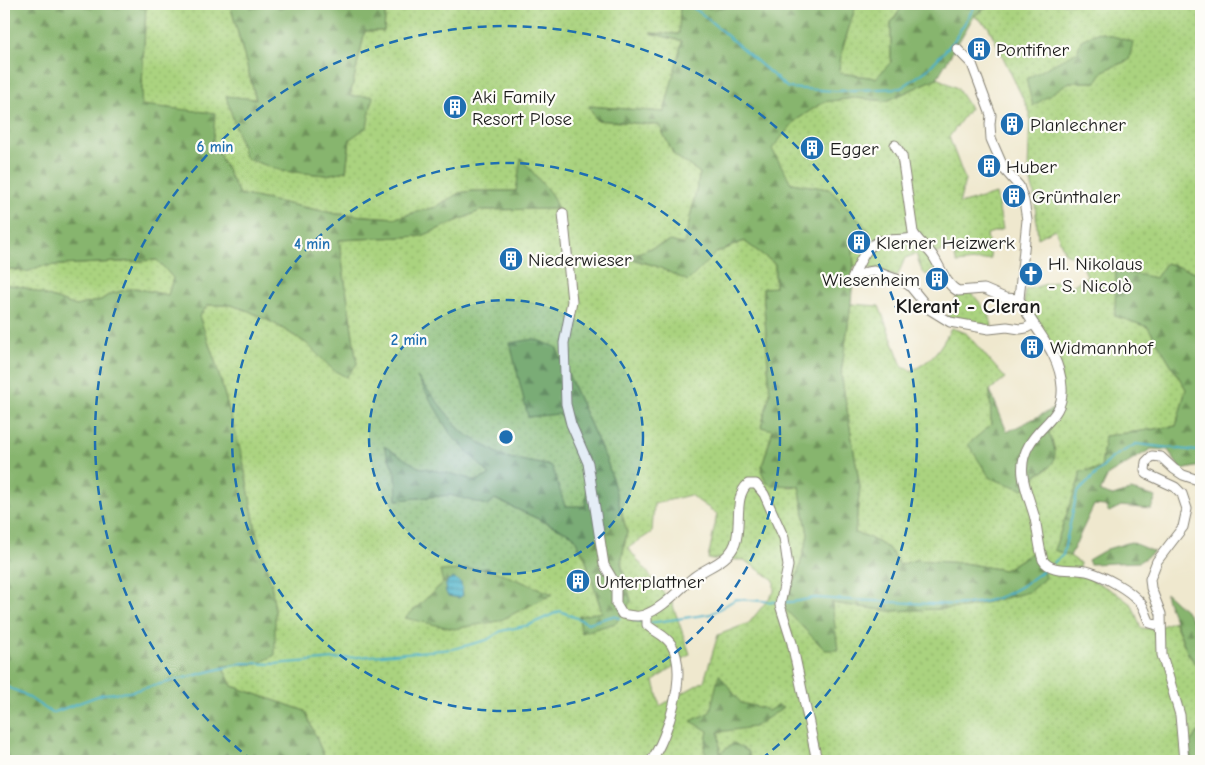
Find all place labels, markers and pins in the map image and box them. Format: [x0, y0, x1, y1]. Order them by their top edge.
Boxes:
building icon: Pontifner [966, 36, 992, 62]
place label: Pontifner [996, 39, 1069, 61]
place label: Aki Family Resort Plose [472, 86, 572, 130]
building icon: Aki Family Resort Plose [442, 94, 468, 120]
building icon: Planlechner [999, 111, 1025, 137]
place label: Planlechner [1030, 114, 1126, 136]
building icon: Egger [799, 135, 825, 161]
place label: Egger [830, 138, 879, 160]
building icon: Huber [976, 153, 1002, 179]
place label: Huber [1006, 156, 1057, 178]
building icon: Grünthaler [1001, 183, 1027, 209]
place label: Grünthaler [1032, 186, 1120, 208]
building icon: Klerner Heizwerk [846, 229, 872, 255]
place label: Klerner Heizwerk [876, 232, 1016, 254]
building icon: Niederwieser [498, 246, 524, 272]
place label: Niederwieser [528, 249, 632, 271]
place label: Hl. Nikolaus - S. Nicolò [1048, 253, 1142, 297]
church icon: Hl. Nikolaus - S. Nicolò [1018, 261, 1044, 287]
building icon: Wiesenheim [924, 266, 950, 292]
place label: Wiesenheim [822, 269, 920, 291]
building icon: Widmannhof [1019, 334, 1045, 360]
place label: Widmannhof [1050, 337, 1155, 359]
centre of rings [497, 428, 515, 446]
building icon: Unterplattner [565, 568, 591, 594]
place label: Unterplattner [596, 571, 705, 593]

